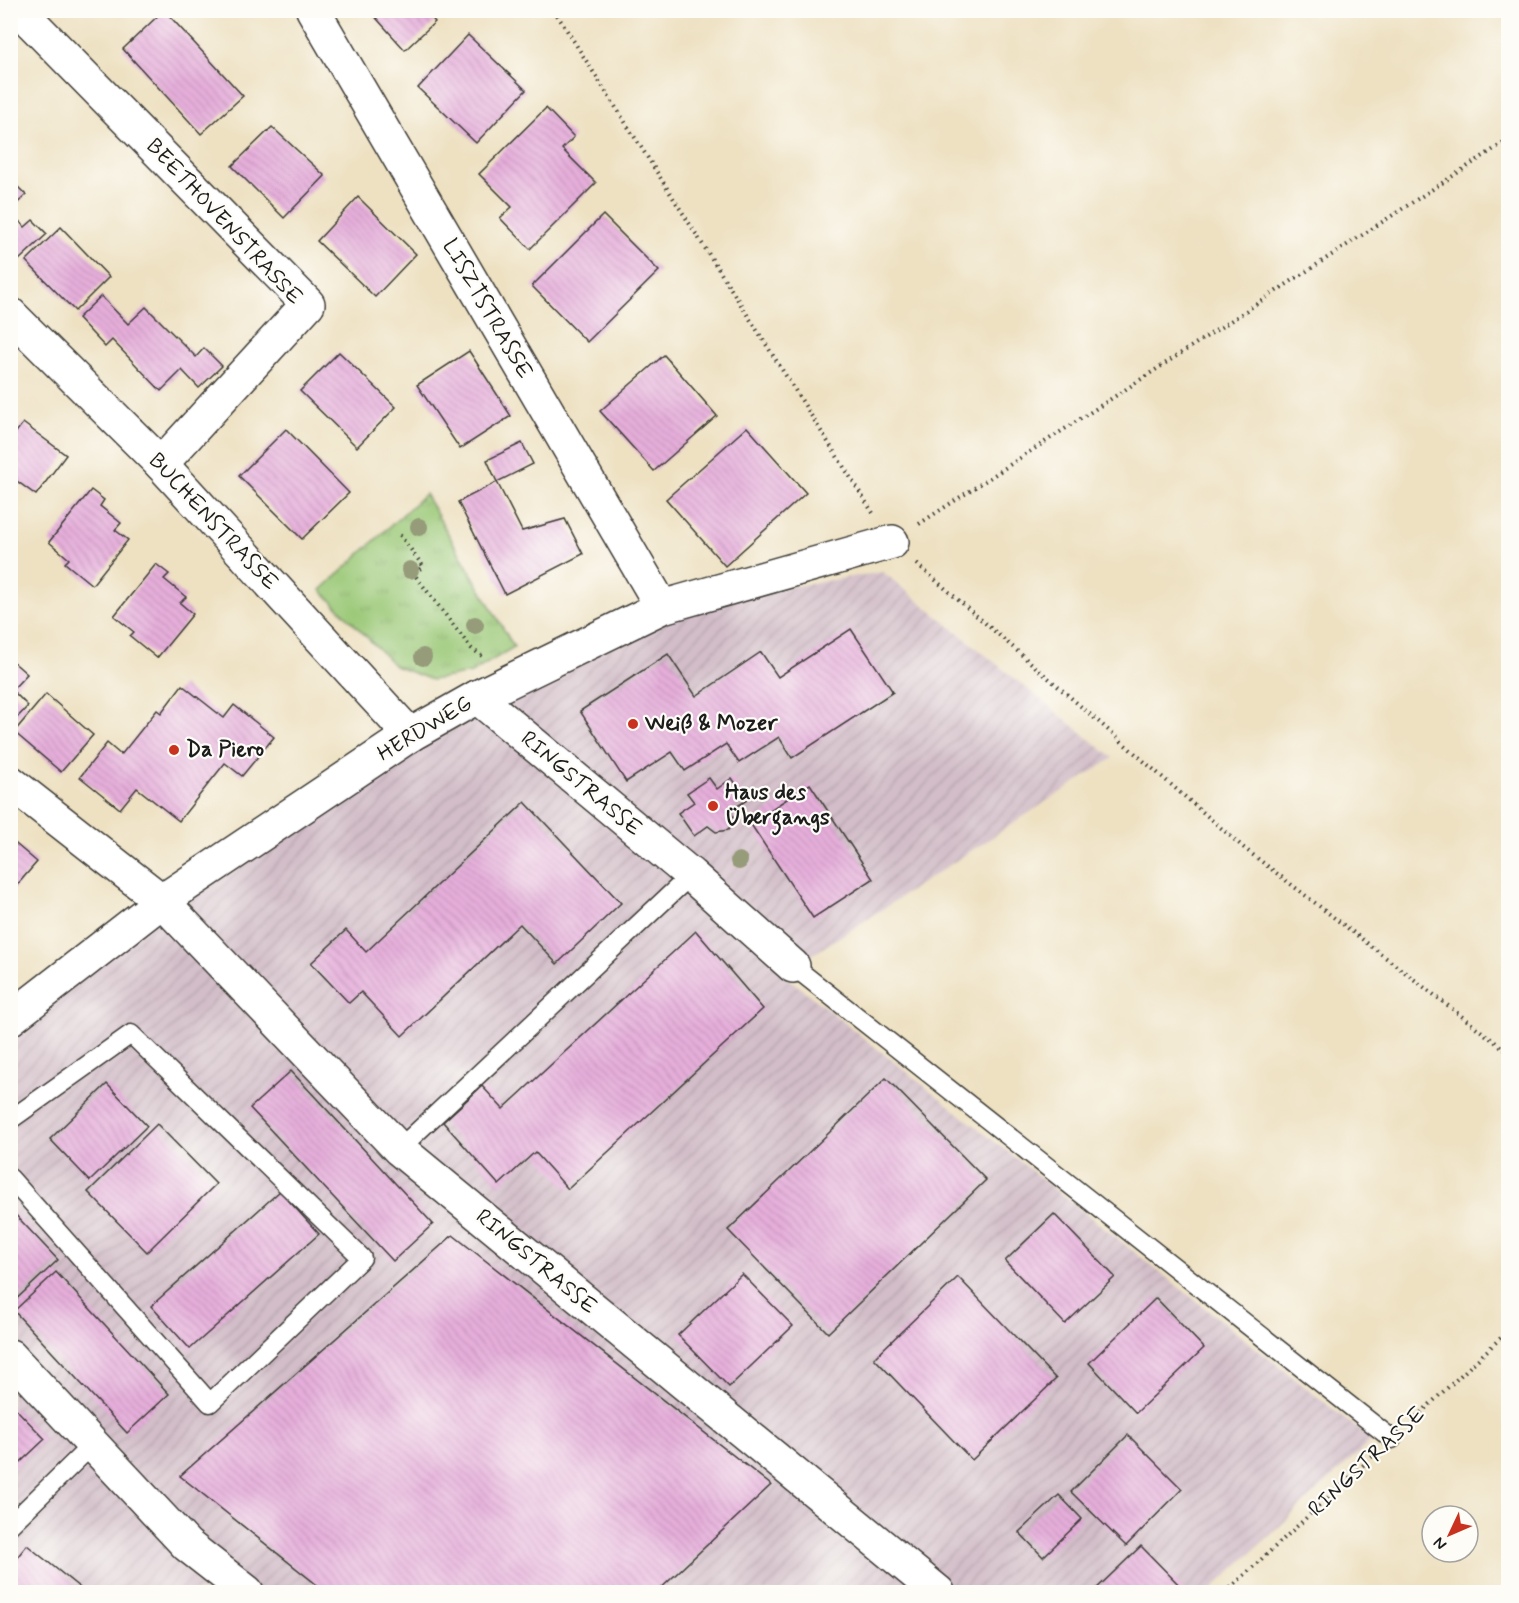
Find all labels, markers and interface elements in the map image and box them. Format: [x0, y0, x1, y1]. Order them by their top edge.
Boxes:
street label: BEETHOVENSTRASSE [140, 133, 308, 311]
street label: LISZTSTRASSE [436, 234, 538, 384]
street label: BUCHENSTRASSE [142, 447, 284, 597]
street label: HERDWEG [372, 690, 478, 768]
place label: Weiß & Mozer [644, 710, 778, 738]
marker: Weiß & Mozer [626, 717, 640, 731]
street label: RINGSTRASSE [515, 725, 647, 843]
place label: Da Piero [186, 736, 265, 764]
marker: Da Piero [167, 743, 181, 757]
place label: Haus des Übergangs [725, 779, 830, 836]
marker: Haus des Übergangs [706, 799, 720, 813]
street label: RINGSTRASSE [470, 1203, 602, 1321]
street label: RINGSTRASSE [1303, 1401, 1431, 1523]
north arrow [1420, 1504, 1480, 1564]
text: N [1429, 1532, 1452, 1555]

